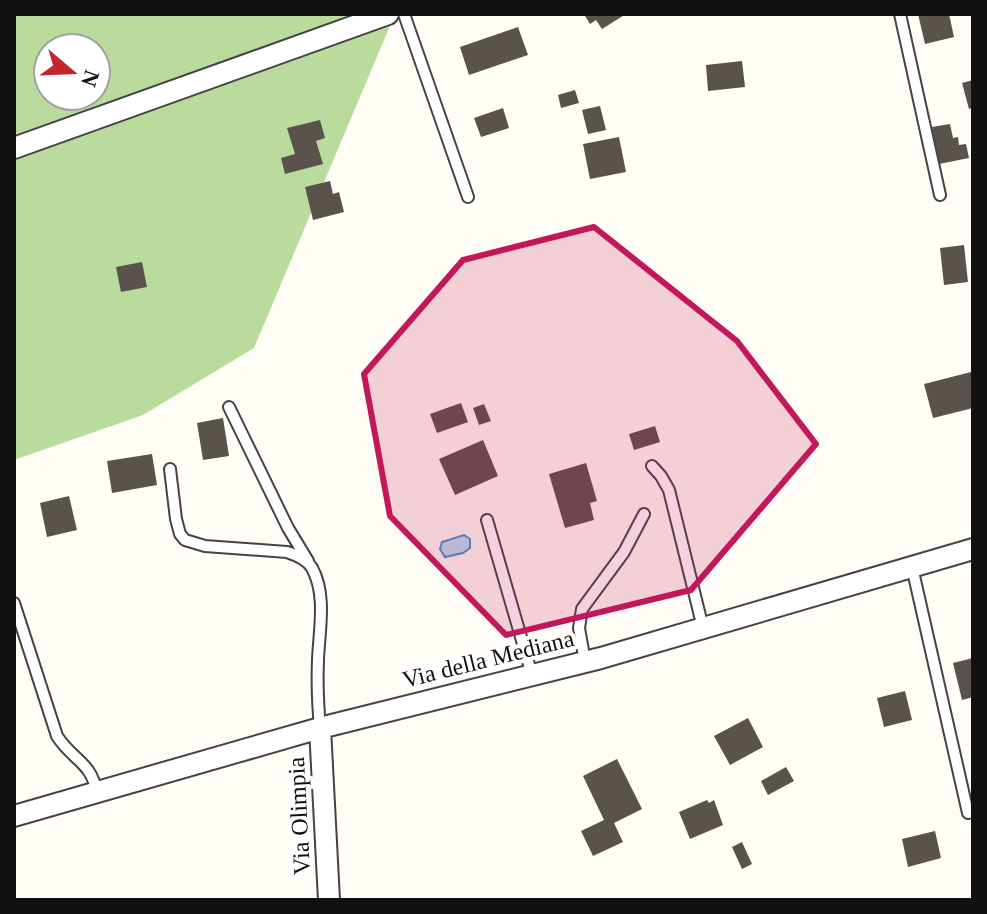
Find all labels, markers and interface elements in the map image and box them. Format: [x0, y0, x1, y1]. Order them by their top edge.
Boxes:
north arrow [32, 32, 112, 112]
text: N [76, 67, 105, 90]
street label: Via della Mediana [400, 625, 577, 693]
street label: Via Olimpia [283, 756, 315, 876]

